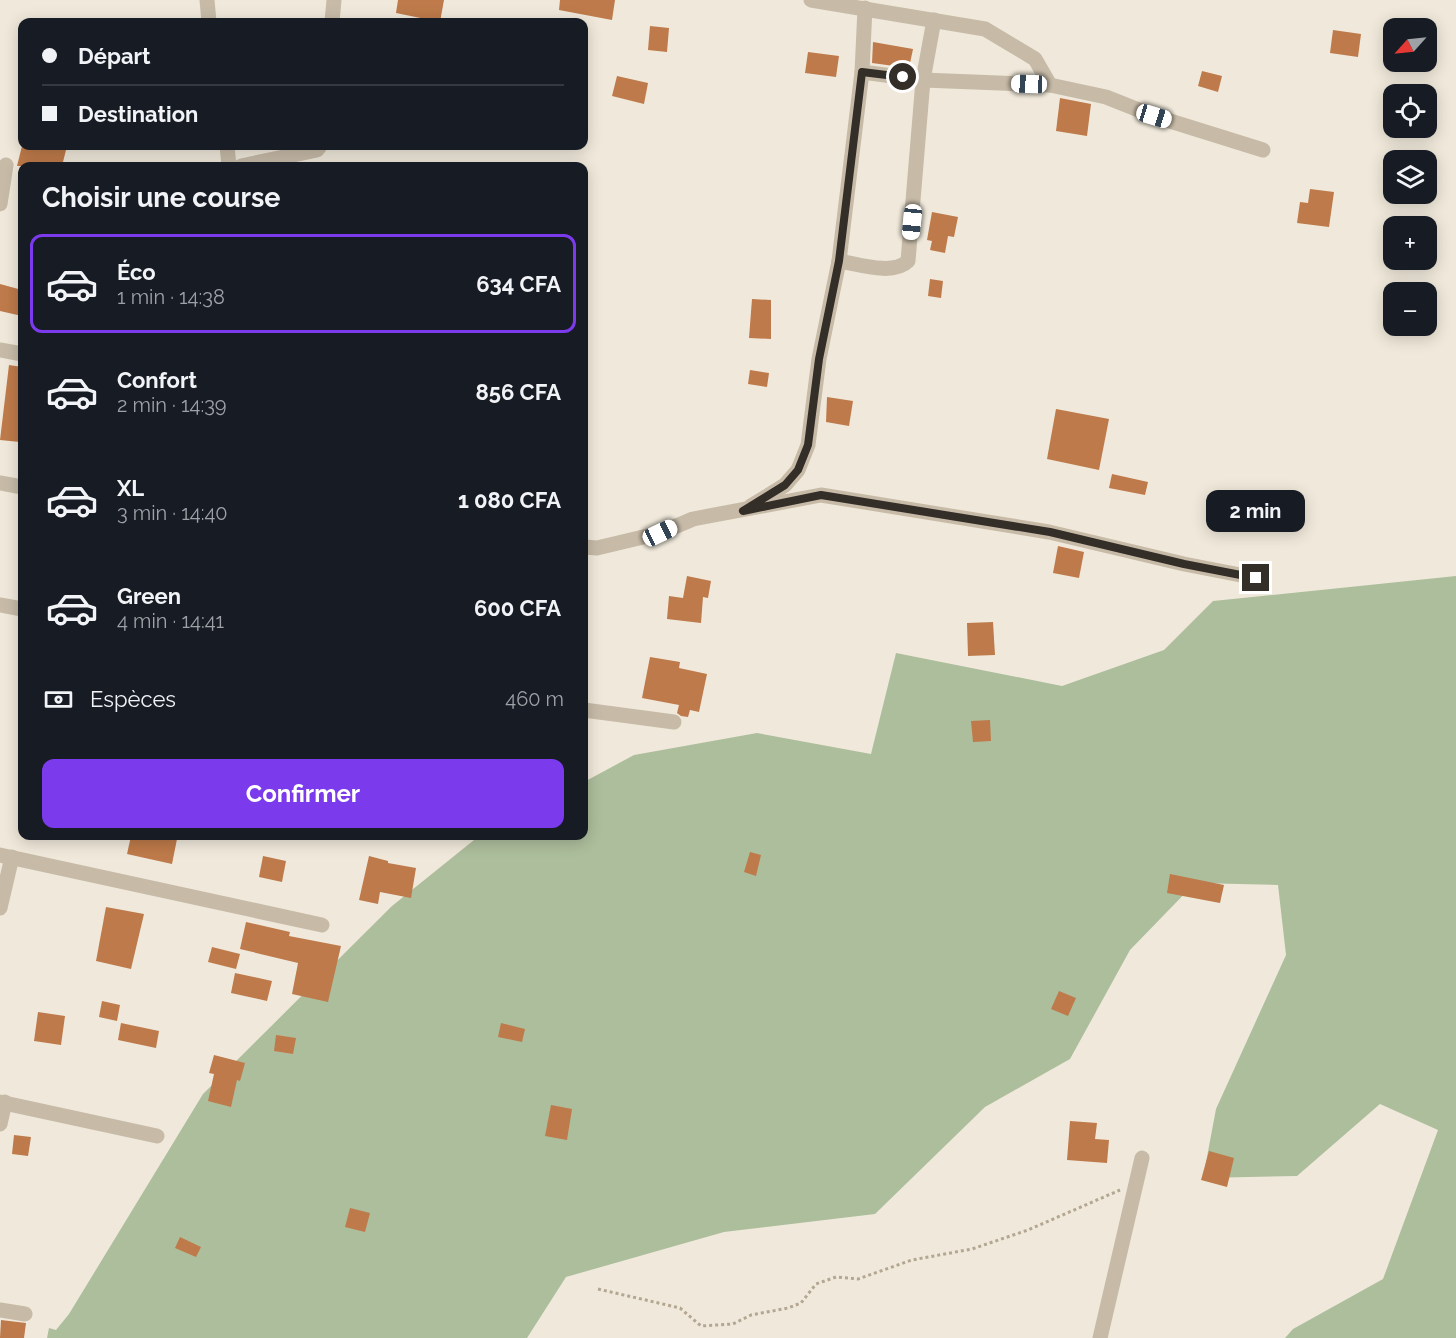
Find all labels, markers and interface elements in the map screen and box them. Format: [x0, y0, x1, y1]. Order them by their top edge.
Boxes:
north arrow [1383, 18, 1437, 72]
map controls [1383, 18, 1437, 336]
text: Départ [78, 43, 150, 69]
route start [889, 63, 916, 90]
car [1011, 74, 1047, 94]
button: locate [1383, 84, 1437, 138]
text: Destination [78, 101, 198, 127]
car [1134, 102, 1174, 130]
button: layers [1383, 150, 1437, 204]
text: Choisir une course [42, 182, 280, 213]
car [901, 203, 923, 241]
button: + [1383, 216, 1437, 270]
icon: car [45, 257, 99, 311]
text: Éco [117, 259, 156, 285]
text: 634 CFA [476, 271, 561, 297]
button: − [1383, 282, 1437, 336]
text: 1 min · 14:38 [117, 285, 225, 309]
icon: car [45, 365, 99, 419]
text: Confort [117, 367, 197, 393]
text: 856 CFA [476, 379, 561, 405]
text: 2 min · 14:39 [117, 393, 227, 417]
icon: car [45, 473, 99, 527]
text: XL [117, 475, 144, 501]
text: 1 080 CFA [458, 487, 561, 513]
callout: 2 min [1206, 491, 1306, 533]
text: 2 min [1230, 499, 1281, 523]
text: 3 min · 14:40 [117, 501, 228, 525]
car [640, 517, 680, 549]
route end [1242, 564, 1269, 591]
icon: car [45, 581, 99, 635]
text: Green [117, 583, 181, 609]
text: 600 CFA [474, 595, 561, 621]
text: 4 min · 14:41 [117, 609, 224, 633]
icon: cash [42, 683, 75, 716]
text: Espèces [90, 686, 176, 712]
text: 460 m [505, 687, 564, 711]
button: Confirmer [42, 759, 564, 828]

